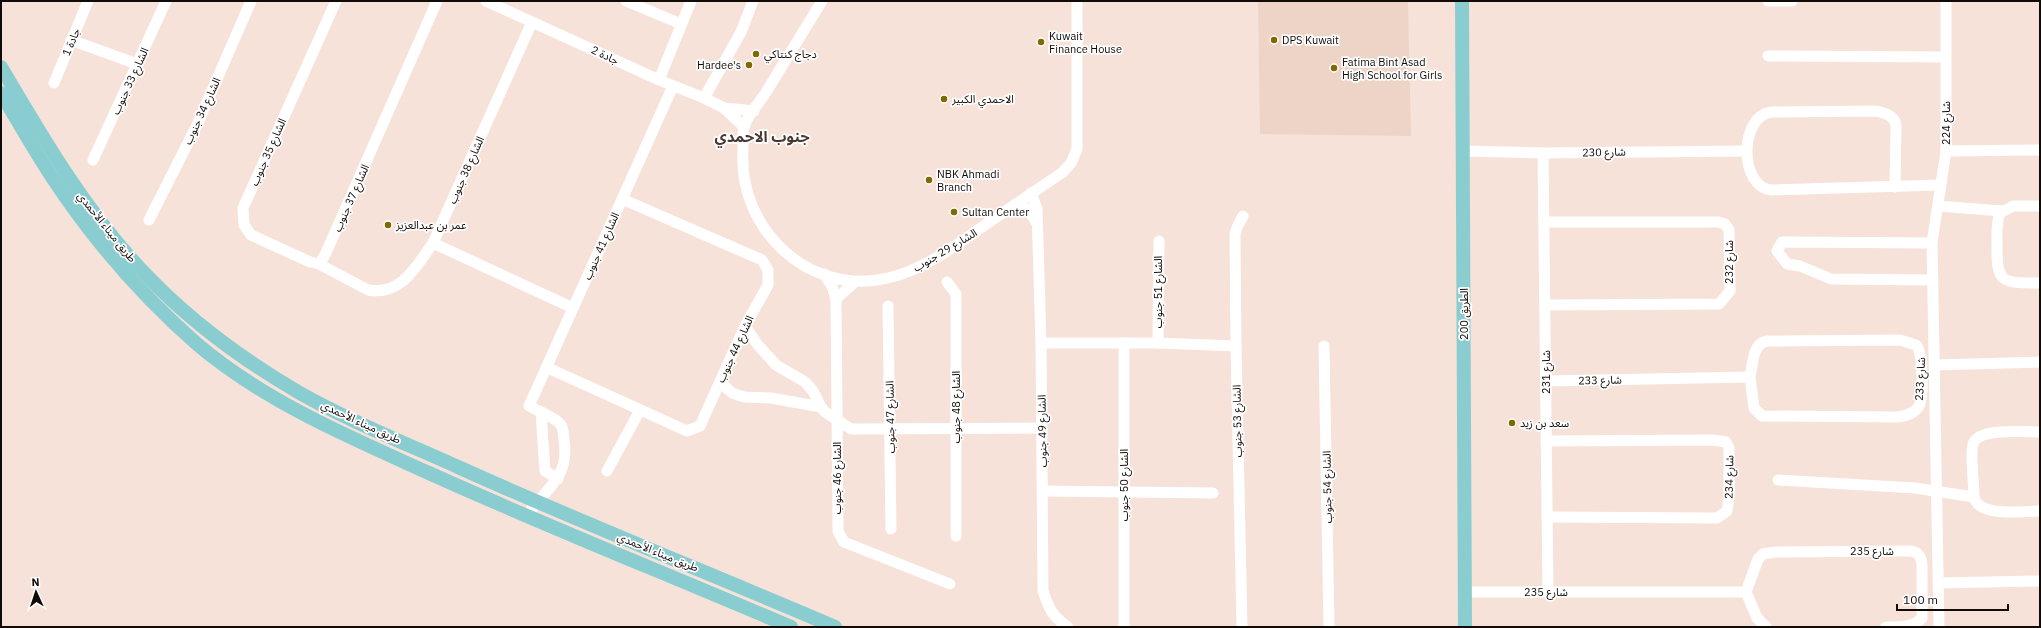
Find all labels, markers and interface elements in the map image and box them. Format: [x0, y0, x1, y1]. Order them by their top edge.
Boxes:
street label: جادة 1 [59, 26, 83, 58]
place label: Kuwait Finance House [1049, 29, 1122, 56]
place label: DPS Kuwait [1282, 33, 1339, 47]
marker: DPS Kuwait [1269, 35, 1279, 45]
marker: Kuwait Finance House [1036, 37, 1046, 47]
street label: جادة 2 [589, 43, 621, 68]
street label: الشارع 33 جنوب [108, 45, 153, 117]
place label: دجاج كنتاكي [764, 47, 817, 64]
marker: دجاج كنتاكي [751, 49, 761, 59]
place label: Fatima Bint Asad High School for Girls [1342, 55, 1442, 82]
place label: Hardee's [697, 58, 741, 72]
marker: Hardee's [744, 60, 754, 70]
marker: Fatima Bint Asad High School for Girls [1329, 63, 1339, 73]
street label: الشارع 34 جنوب [180, 75, 225, 147]
place label: الاحمدي الكبير [951, 92, 1014, 109]
marker: الاحمدي الكبير [939, 94, 949, 104]
street label: شارع 224 [1939, 101, 1954, 145]
street label: الشارع 35 جنوب [247, 116, 290, 188]
district label: جنوب الاحمدي [714, 127, 810, 148]
street label: الشارع 38 جنوب [445, 134, 488, 206]
street label: شارع 230 [1582, 145, 1626, 160]
street label: الشارع 37 جنوب [330, 162, 373, 234]
place label: NBK Ahmadi Branch [937, 167, 999, 194]
marker: NBK Ahmadi Branch [924, 175, 934, 185]
street label: طريق ميناء الأحمدي [72, 189, 140, 267]
place label: Sultan Center [962, 205, 1029, 219]
marker: Sultan Center [949, 207, 959, 217]
street label: الشارع 41 جنوب [580, 210, 623, 282]
place label: عمر بن عبدالعزيز [395, 218, 467, 232]
marker: عمر بن عبدالعزيز [383, 220, 393, 230]
street label: الشارع 29 جنوب [910, 225, 980, 276]
street label: شارع 232 [1722, 240, 1737, 284]
street label: الشارع 51 جنوب [1151, 256, 1166, 328]
street label: الطريق 200 [1457, 288, 1471, 340]
street label: الشارع 44 جنوب [713, 313, 758, 385]
street label: شارع 231 [1539, 350, 1554, 394]
street label: شارع 233 [1912, 356, 1929, 401]
street label: الشارع 48 جنوب [949, 371, 964, 443]
street label: شارع 233 [1578, 373, 1622, 388]
street label: الشارع 47 جنوب [882, 381, 899, 453]
street label: الشارع 53 جنوب [1229, 385, 1246, 457]
street label: الشارع 49 جنوب [1034, 395, 1051, 467]
street label: طريق ميناء الأحمدي [318, 397, 403, 449]
place label: سعد بن زيد [1520, 416, 1570, 430]
marker: سعد بن زيد [1507, 418, 1517, 428]
street label: الشارع 46 جنوب [830, 442, 845, 514]
street label: الشارع 50 جنوب [1117, 449, 1132, 521]
street label: الشارع 54 جنوب [1319, 451, 1336, 523]
street label: شارع 234 [1722, 455, 1737, 499]
street label: طريق ميناء الأحمدي [614, 529, 701, 577]
street label: شارع 235 [1850, 544, 1894, 559]
north arrow [16, 572, 56, 612]
text: N [31, 575, 40, 589]
street label: شارع 235 [1524, 585, 1568, 600]
scale bar [1897, 586, 2008, 612]
text: 100 m [1903, 592, 1938, 607]

